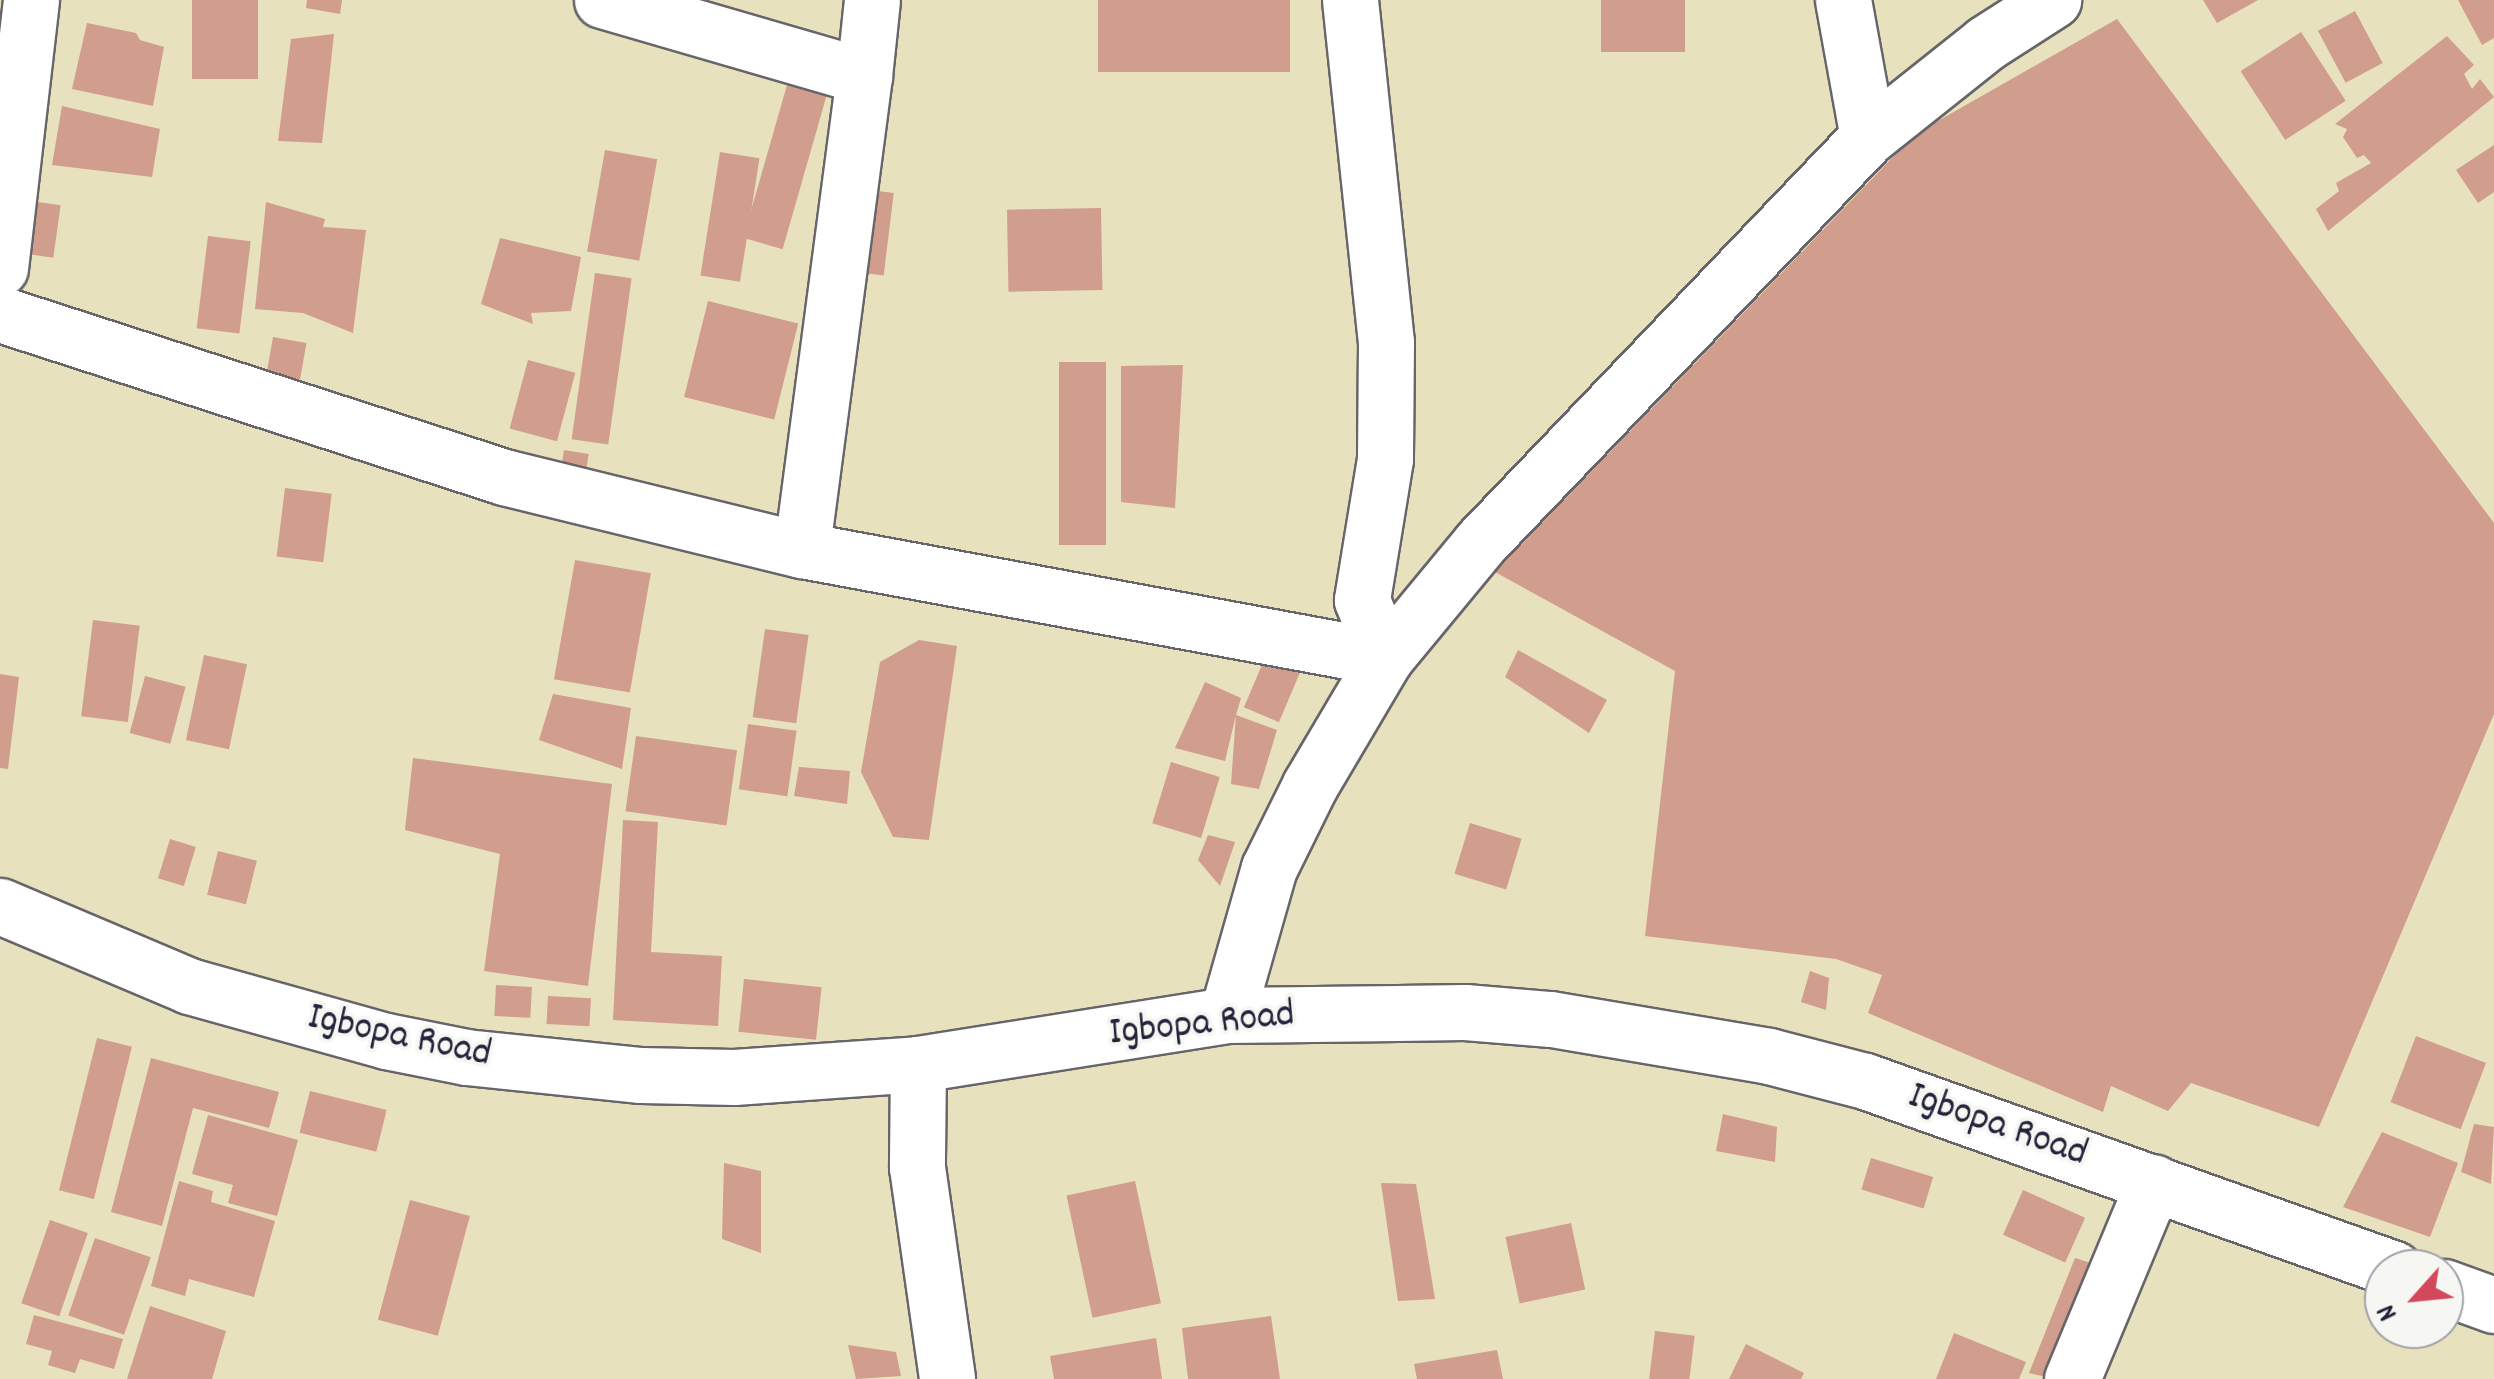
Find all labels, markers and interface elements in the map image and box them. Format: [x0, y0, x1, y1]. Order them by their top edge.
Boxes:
street label: Igbopa Road [1107, 992, 1297, 1060]
street label: Igbopa Road [303, 995, 495, 1081]
street label: Igbopa Road [1901, 1074, 2093, 1180]
north arrow [2364, 1249, 2464, 1349]
text: N [2368, 1296, 2410, 1327]

